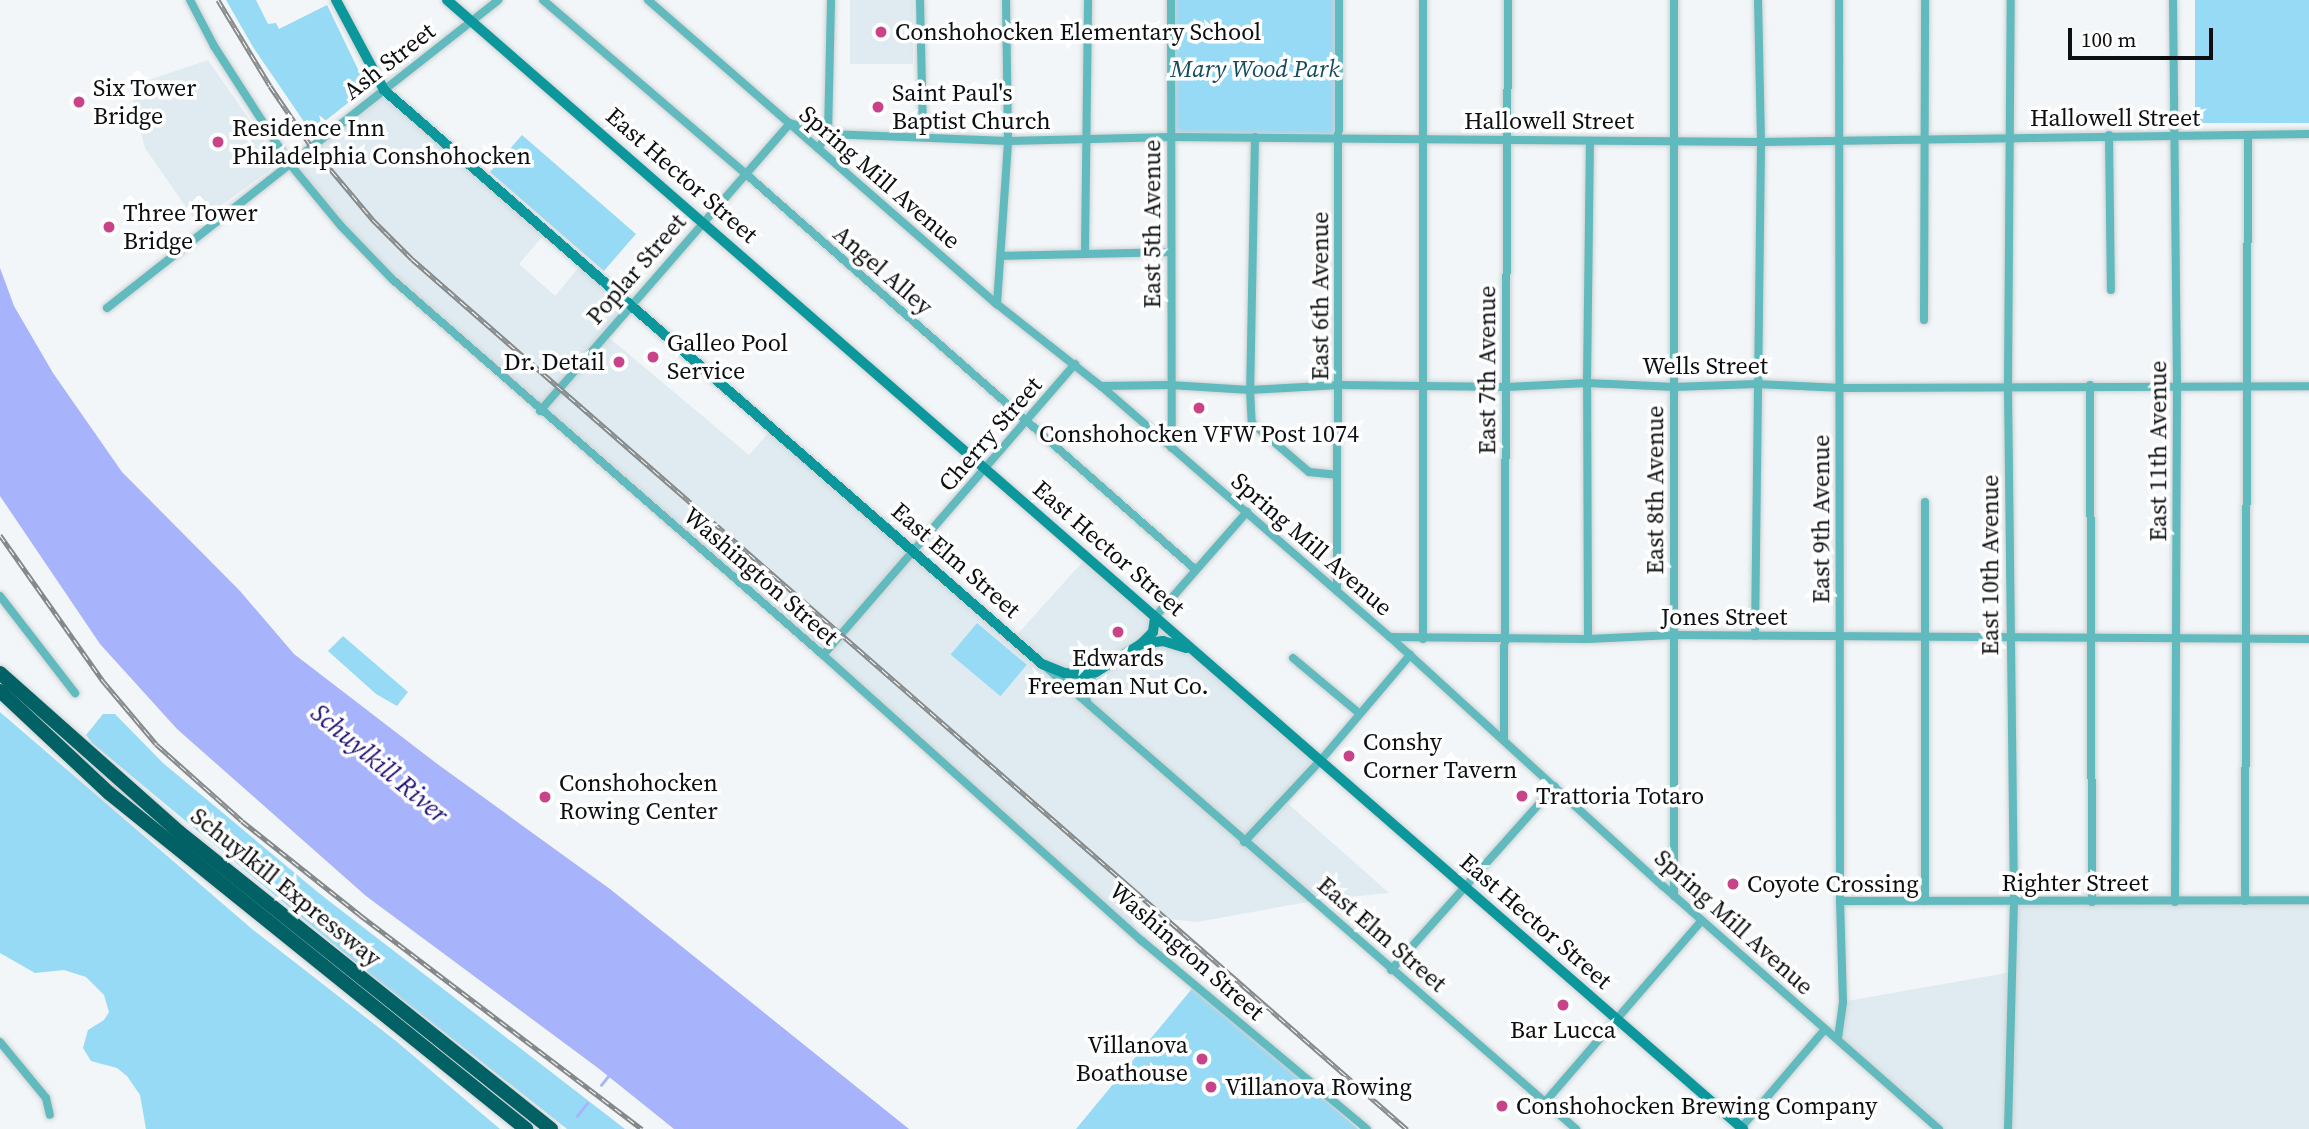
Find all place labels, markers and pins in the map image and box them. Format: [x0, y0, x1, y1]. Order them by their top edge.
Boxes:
place label: Conshohocken Elementary School [895, 18, 1261, 46]
marker: Conshohocken Elementary School [873, 24, 889, 40]
place label: Six Tower Bridge [93, 74, 197, 130]
place label: Saint Paul's Baptist Church [892, 79, 1051, 135]
marker: Six Tower Bridge [71, 94, 87, 110]
marker: Saint Paul's Baptist Church [870, 99, 886, 115]
place label: Residence Inn Philadelphia Conshohocken [232, 114, 531, 170]
marker: Residence Inn Philadelphia Conshohocken [210, 134, 226, 150]
place label: Three Tower Bridge [123, 199, 258, 255]
marker: Three Tower Bridge [101, 219, 117, 235]
place label: Galleo Pool Service [667, 329, 788, 385]
place label: Dr. Detail [504, 348, 605, 376]
marker: Galleo Pool Service [645, 349, 661, 365]
marker: Dr. Detail [611, 354, 627, 370]
marker: Conshohocken VFW Post 1074 [1191, 400, 1207, 416]
place label: Conshohocken VFW Post 1074 [1038, 420, 1360, 448]
marker: Edwards Freeman Nut Co. [1110, 624, 1126, 640]
place label: Edwards Freeman Nut Co. [1027, 644, 1209, 700]
place label: Conshy Corner Tavern [1363, 728, 1518, 784]
marker: Conshy Corner Tavern [1341, 748, 1357, 764]
place label: Conshohocken Rowing Center [559, 769, 718, 825]
place label: Trattoria Totaro [1536, 782, 1705, 810]
marker: Trattoria Totaro [1514, 788, 1530, 804]
marker: Conshohocken Rowing Center [537, 789, 553, 805]
place label: Coyote Crossing [1747, 870, 1919, 898]
marker: Coyote Crossing [1725, 876, 1741, 892]
marker: Bar Lucca [1555, 997, 1571, 1013]
place label: Bar Lucca [1510, 1016, 1616, 1044]
place label: Villanova Boathouse [1076, 1031, 1188, 1087]
marker: Villanova Boathouse [1194, 1051, 1210, 1067]
place label: Villanova Rowing [1225, 1073, 1412, 1101]
marker: Villanova Rowing [1203, 1079, 1219, 1095]
place label: Conshohocken Brewing Company [1516, 1092, 1877, 1120]
marker: Conshohocken Brewing Company [1494, 1098, 1510, 1114]

